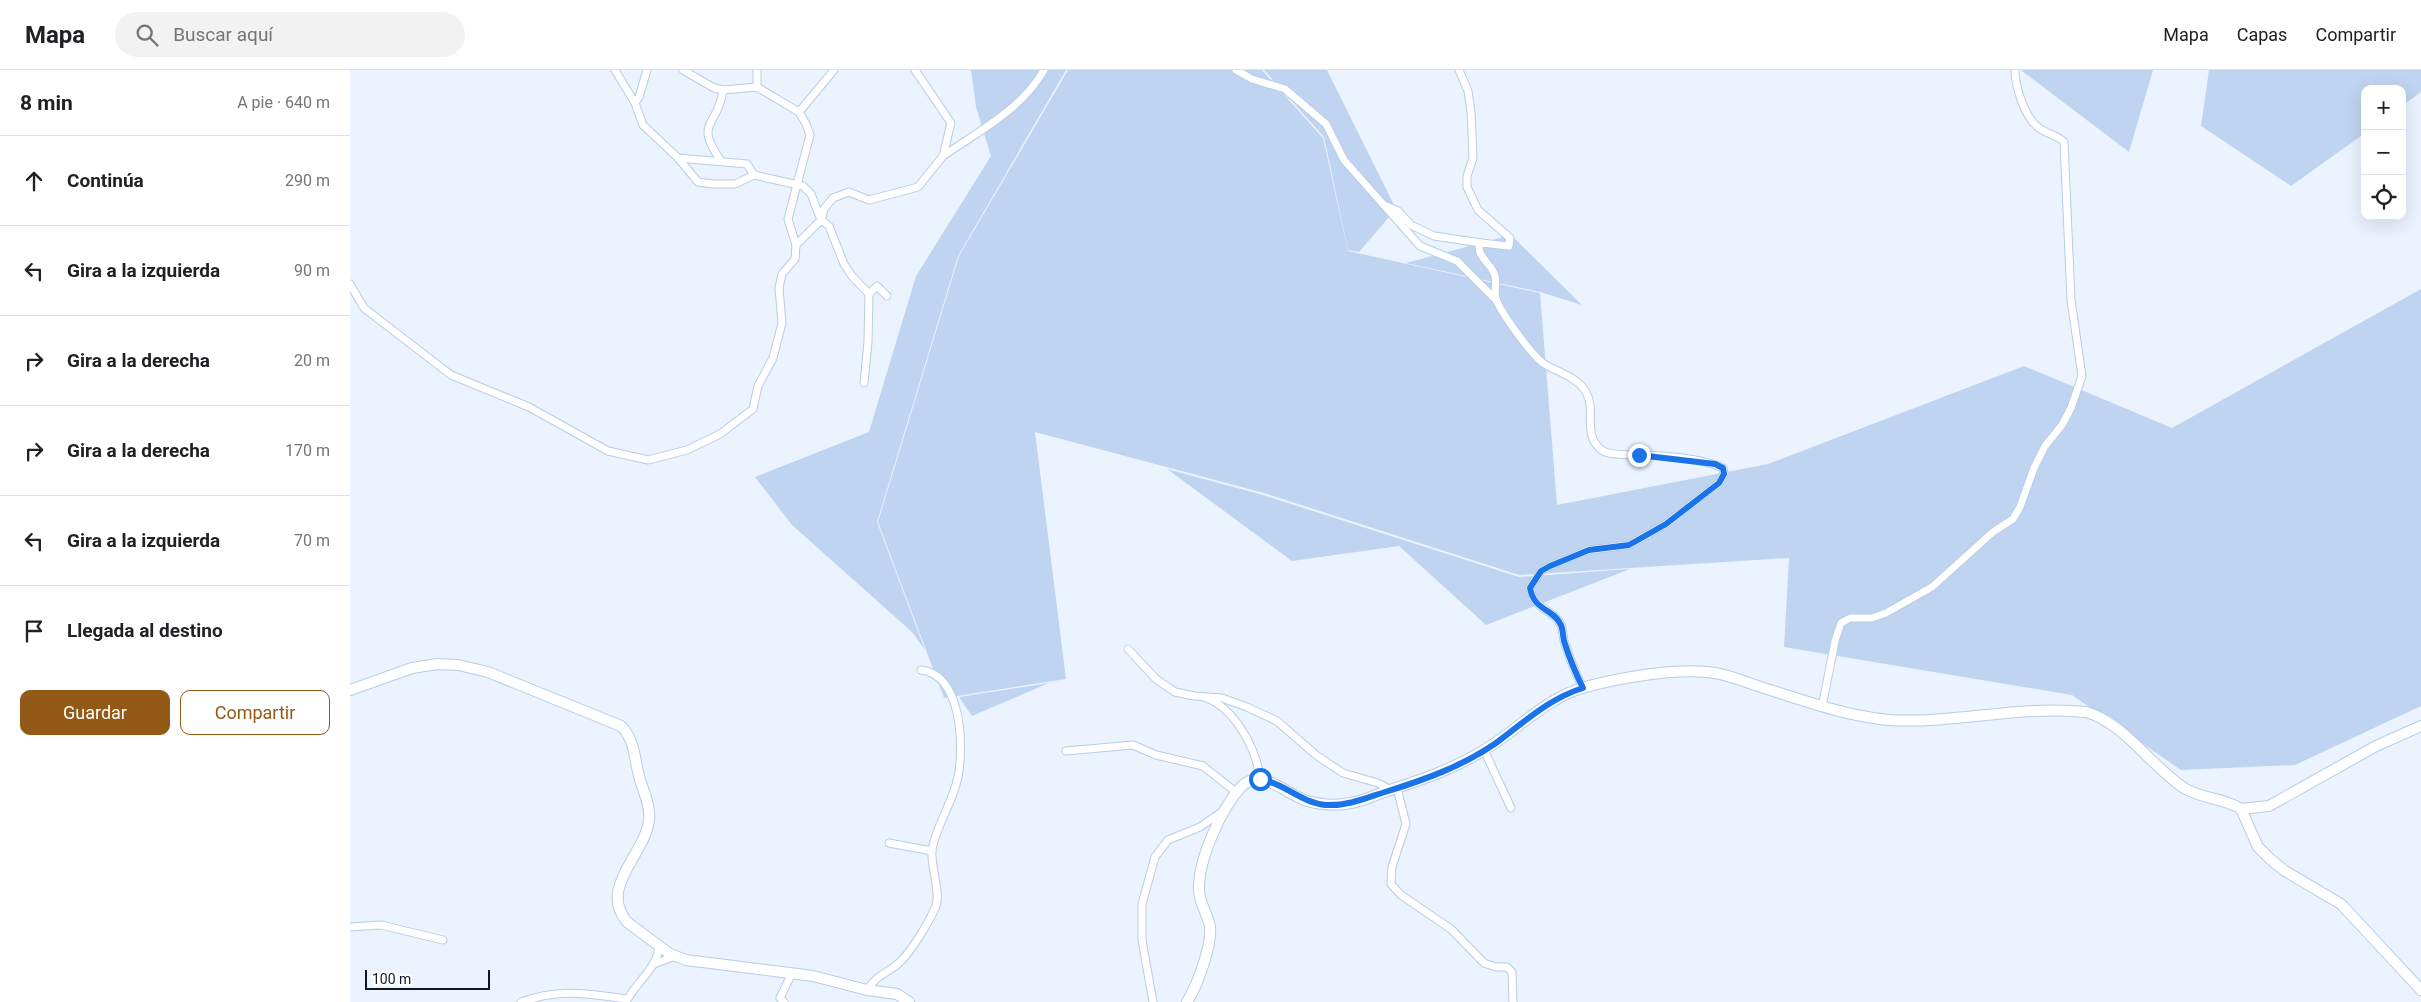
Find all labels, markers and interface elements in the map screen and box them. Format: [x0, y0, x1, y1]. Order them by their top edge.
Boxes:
search box [115, 12, 465, 57]
text: Mapa [25, 21, 85, 49]
icon: search [133, 21, 161, 49]
text: Buscar aquí [173, 23, 273, 46]
text: Mapa [2163, 24, 2209, 45]
text: Capas [2237, 24, 2287, 45]
text: Compartir [2315, 24, 2396, 45]
map controls [2361, 85, 2406, 220]
button: + [2361, 85, 2406, 130]
text: 8 min [20, 91, 73, 115]
text: A pie · 640 m [237, 93, 330, 112]
button: − [2361, 130, 2406, 175]
icon: ahead [20, 167, 48, 195]
text: Continúa [67, 169, 144, 192]
text: 290 m [285, 171, 330, 190]
button: locate [2361, 175, 2406, 220]
icon: left [20, 257, 48, 285]
text: Gira a la izquierda [67, 259, 220, 282]
text: 90 m [294, 261, 330, 280]
icon: right [20, 347, 48, 375]
text: Gira a la derecha [67, 349, 210, 372]
text: 20 m [294, 351, 330, 370]
icon: right [20, 437, 48, 465]
text: Gira a la derecha [67, 439, 210, 462]
text: 170 m [285, 441, 330, 460]
route end [1628, 444, 1651, 467]
icon: left [20, 527, 48, 555]
text: Gira a la izquierda [67, 529, 220, 552]
text: 70 m [294, 531, 330, 550]
icon: arrive [20, 617, 48, 645]
text: Llegada al destino [67, 619, 223, 642]
button: Guardar [20, 690, 170, 735]
button: Compartir [180, 690, 330, 735]
route start [1249, 768, 1272, 791]
scale bar [365, 967, 490, 990]
text: 100 m [372, 971, 411, 987]

